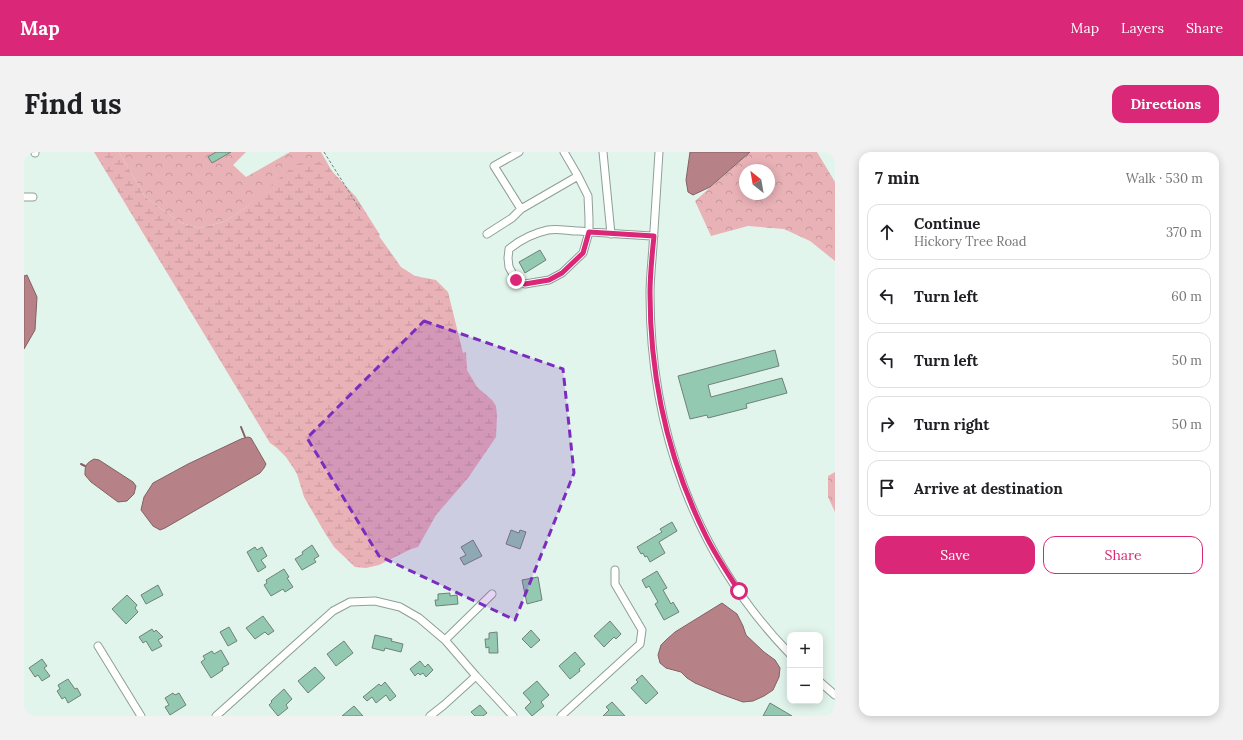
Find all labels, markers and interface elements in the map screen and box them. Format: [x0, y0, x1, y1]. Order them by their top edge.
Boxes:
text: Map [20, 16, 60, 40]
text: Map [1071, 19, 1099, 37]
text: Layers [1121, 19, 1164, 37]
text: Share [1186, 19, 1223, 37]
button: Directions [1112, 85, 1219, 123]
text: Find us [24, 86, 122, 122]
north arrow [739, 164, 775, 200]
text: 7 min [875, 167, 920, 189]
text: Walk · 530 m [1126, 170, 1203, 187]
text: Continue [914, 214, 980, 233]
icon: ahead [876, 221, 898, 243]
text: 370 m [1166, 224, 1202, 241]
text: Hickory Tree Road [914, 233, 1027, 250]
route end [507, 271, 525, 289]
icon: left [876, 285, 898, 307]
text: Turn left [914, 287, 978, 306]
text: 60 m [1171, 288, 1202, 305]
icon: left [876, 349, 898, 371]
text: Turn left [914, 351, 978, 370]
text: 50 m [1172, 352, 1202, 369]
icon: right [876, 413, 898, 435]
text: Turn right [914, 415, 990, 434]
text: 50 m [1172, 416, 1202, 433]
icon: arrive [876, 477, 898, 499]
text: Arrive at destination [914, 479, 1063, 498]
button: Save [875, 536, 1035, 574]
button: Share [1043, 536, 1203, 574]
route start [730, 582, 748, 600]
map controls [787, 632, 823, 704]
button: + [787, 632, 823, 668]
button: − [787, 668, 823, 704]

